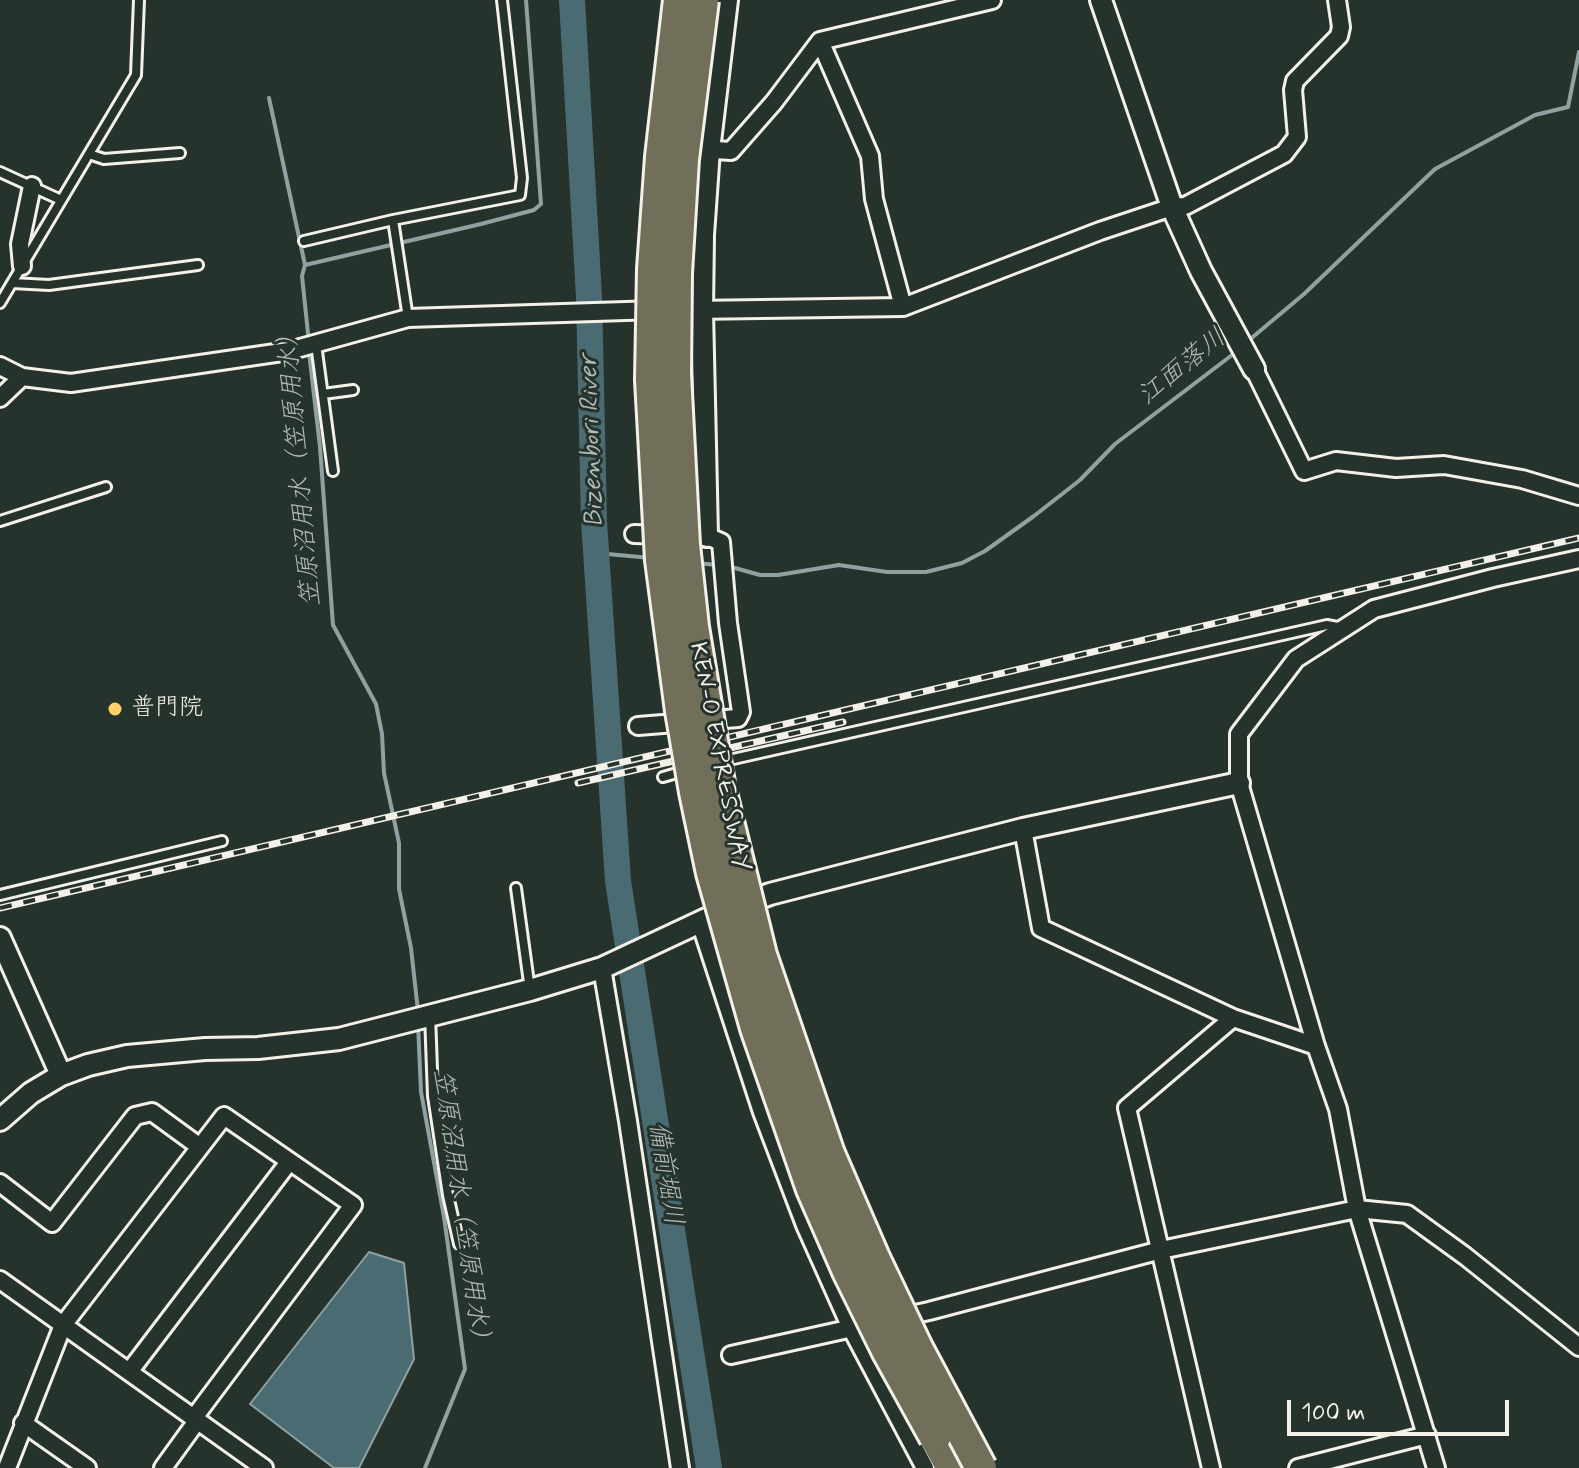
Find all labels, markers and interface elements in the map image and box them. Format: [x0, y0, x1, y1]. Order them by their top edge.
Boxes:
water label: 笠原沼用水（笠原用水） [273, 320, 329, 608]
water label: 江面落川 [1133, 323, 1233, 413]
water label: Bizenbori River [574, 354, 612, 528]
street label: KEN-O EXPRESSWAY [682, 640, 754, 874]
place label: 普門院 [131, 695, 203, 723]
marker: 普門院 [106, 700, 124, 718]
water label: 笠原沼用水（笠原用水） [425, 1067, 495, 1355]
water label: 備前堀川 [640, 1120, 688, 1228]
scale bar [1291, 1384, 1513, 1434]
text: 100 m [1301, 1398, 1365, 1429]

